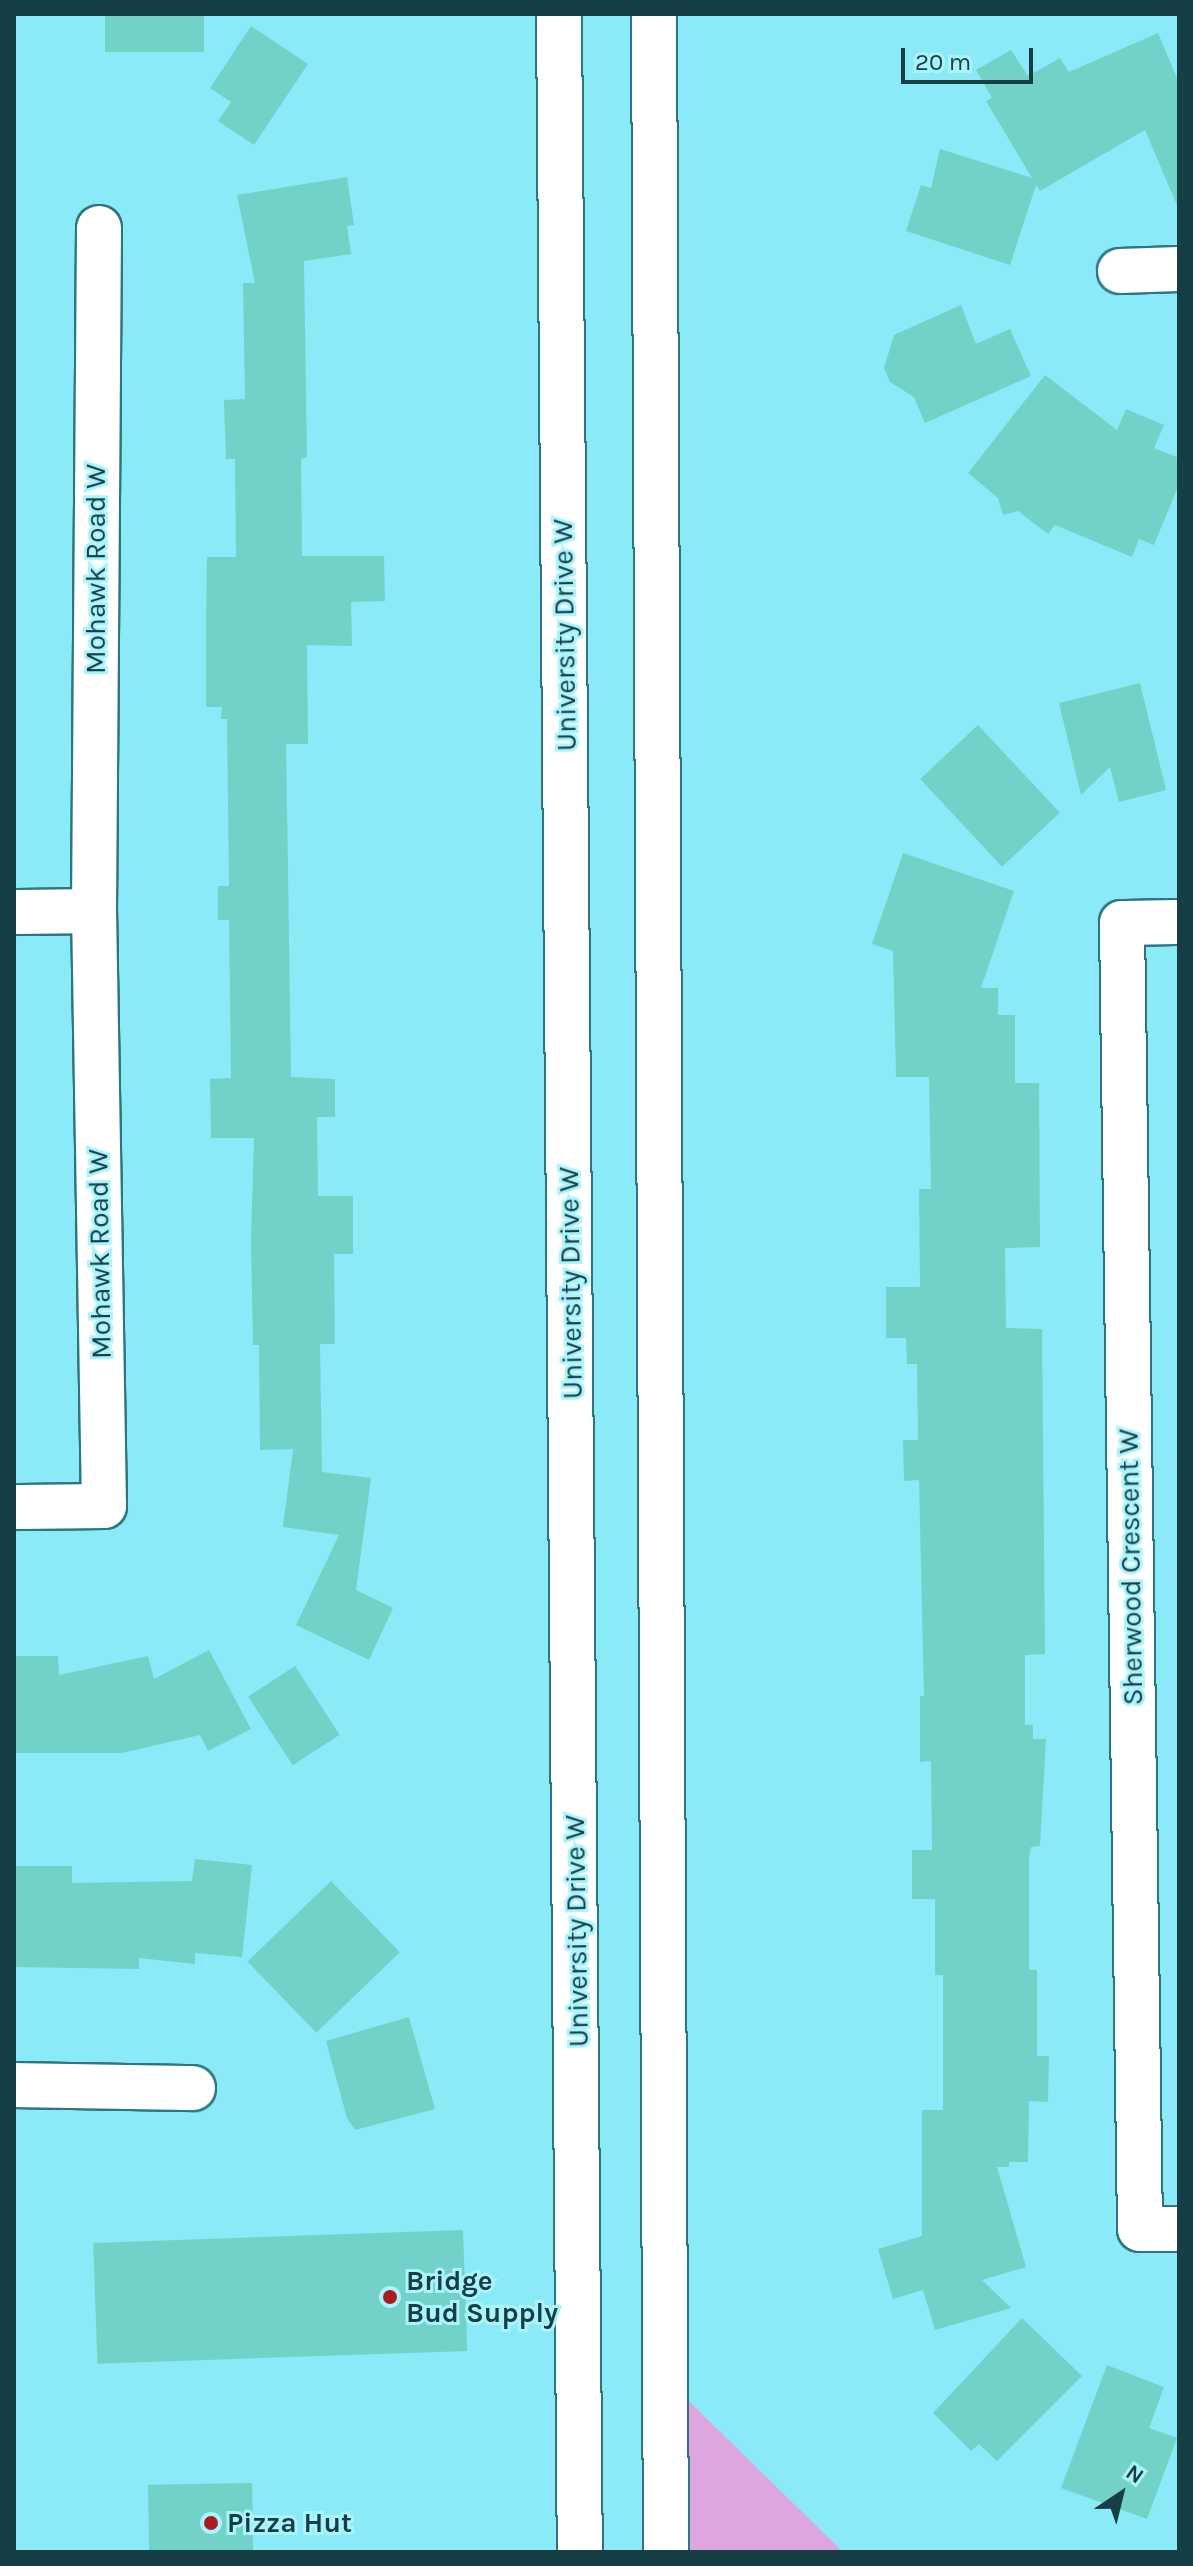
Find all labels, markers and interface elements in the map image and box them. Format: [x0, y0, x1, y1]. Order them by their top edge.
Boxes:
scale bar [905, 32, 1037, 82]
text: 20 m [915, 48, 971, 76]
street label: Mohawk Road W [79, 464, 113, 674]
street label: University Drive W [546, 519, 584, 751]
street label: Mohawk Road W [81, 1149, 119, 1359]
street label: University Drive W [552, 1167, 590, 1399]
street label: Sherwood Crescent W [1112, 1428, 1150, 1706]
street label: University Drive W [558, 1815, 596, 2047]
place label: Bridge Bud Supply [406, 2264, 558, 2330]
marker: Bridge Bud Supply [381, 2288, 399, 2306]
north arrow [1081, 2454, 1161, 2534]
text: N [1121, 2459, 1149, 2490]
place label: Pizza Hut [227, 2506, 352, 2540]
marker: Pizza Hut [202, 2514, 220, 2532]

